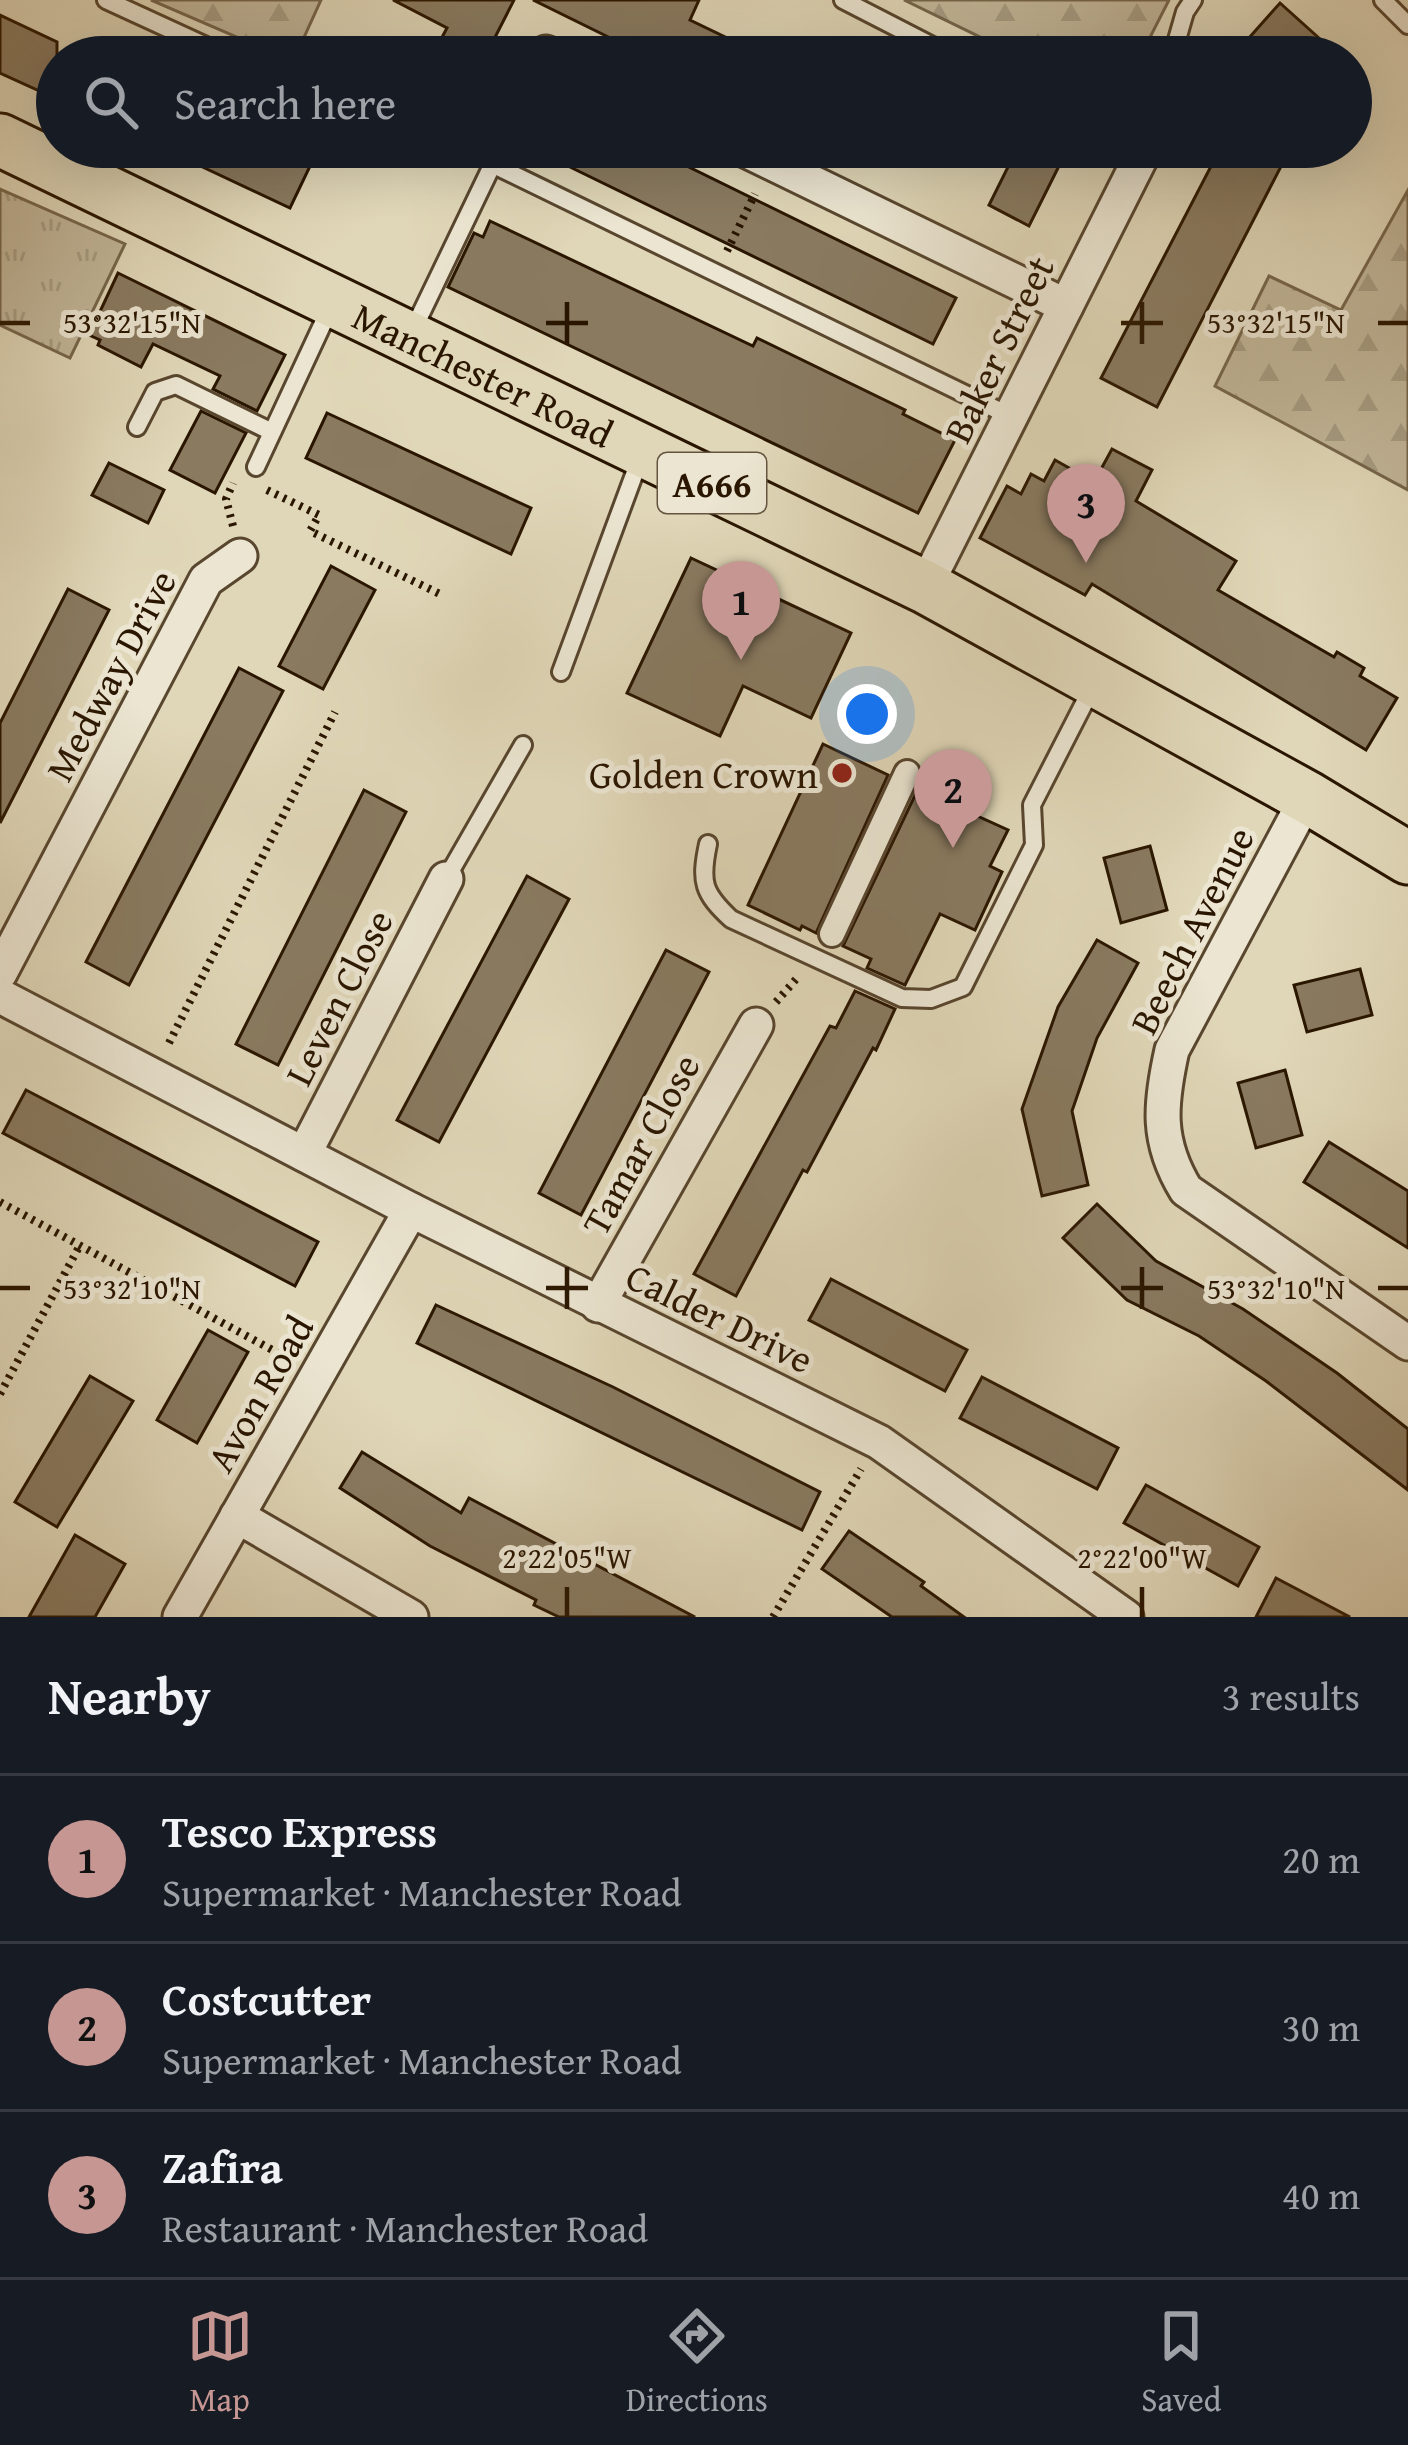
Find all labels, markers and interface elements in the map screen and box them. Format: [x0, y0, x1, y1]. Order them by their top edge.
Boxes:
search box [36, 36, 1372, 168]
icon: search [78, 69, 144, 135]
text: Search here [174, 70, 396, 135]
street label: Baker Street [928, 246, 1068, 452]
street label: Manchester Road [344, 286, 624, 461]
text: 53°32'15"N [63, 300, 201, 344]
text: 53°32'15"N [1207, 300, 1345, 344]
road number: A666 [658, 453, 766, 513]
pin: 3 [1047, 464, 1125, 563]
street label: Medway Drive [30, 559, 190, 791]
pin: 1 [702, 561, 780, 660]
your location [837, 684, 897, 744]
place label: Golden Crown [589, 745, 818, 802]
pin: 2 [914, 749, 992, 848]
marker: Golden Crown [829, 760, 855, 786]
street label: Beech Avenue [1114, 816, 1268, 1044]
street label: Leven Close [269, 899, 407, 1095]
street label: Tamar Close [567, 1043, 713, 1245]
street label: Calder Drive [617, 1247, 823, 1387]
text: 53°32'10"N [63, 1266, 201, 1310]
text: 53°32'10"N [1207, 1266, 1345, 1310]
street label: Avon Road [191, 1304, 327, 1482]
text: 2°22'05"W [502, 1535, 632, 1579]
text: 2°22'00"W [1077, 1535, 1207, 1579]
text: Nearby [48, 1658, 211, 1733]
text: 3 results [1222, 1667, 1360, 1724]
text: Tesco Express [162, 1798, 437, 1863]
text: 1 [77, 1830, 97, 1887]
text: 20 m [1282, 1830, 1360, 1887]
text: Supermarket · Manchester Road [162, 1863, 682, 1920]
text: Costcutter [162, 1966, 371, 2031]
text: 2 [77, 1998, 97, 2055]
text: 30 m [1282, 1998, 1360, 2055]
text: Supermarket · Manchester Road [162, 2031, 682, 2088]
text: Zafira [162, 2134, 283, 2199]
text: 3 [77, 2166, 97, 2223]
text: 40 m [1282, 2166, 1360, 2223]
text: Restaurant · Manchester Road [162, 2199, 648, 2256]
tab: Map [187, 2303, 253, 2423]
tab: Directions [626, 2303, 768, 2423]
tab: Saved [1141, 2303, 1221, 2423]

